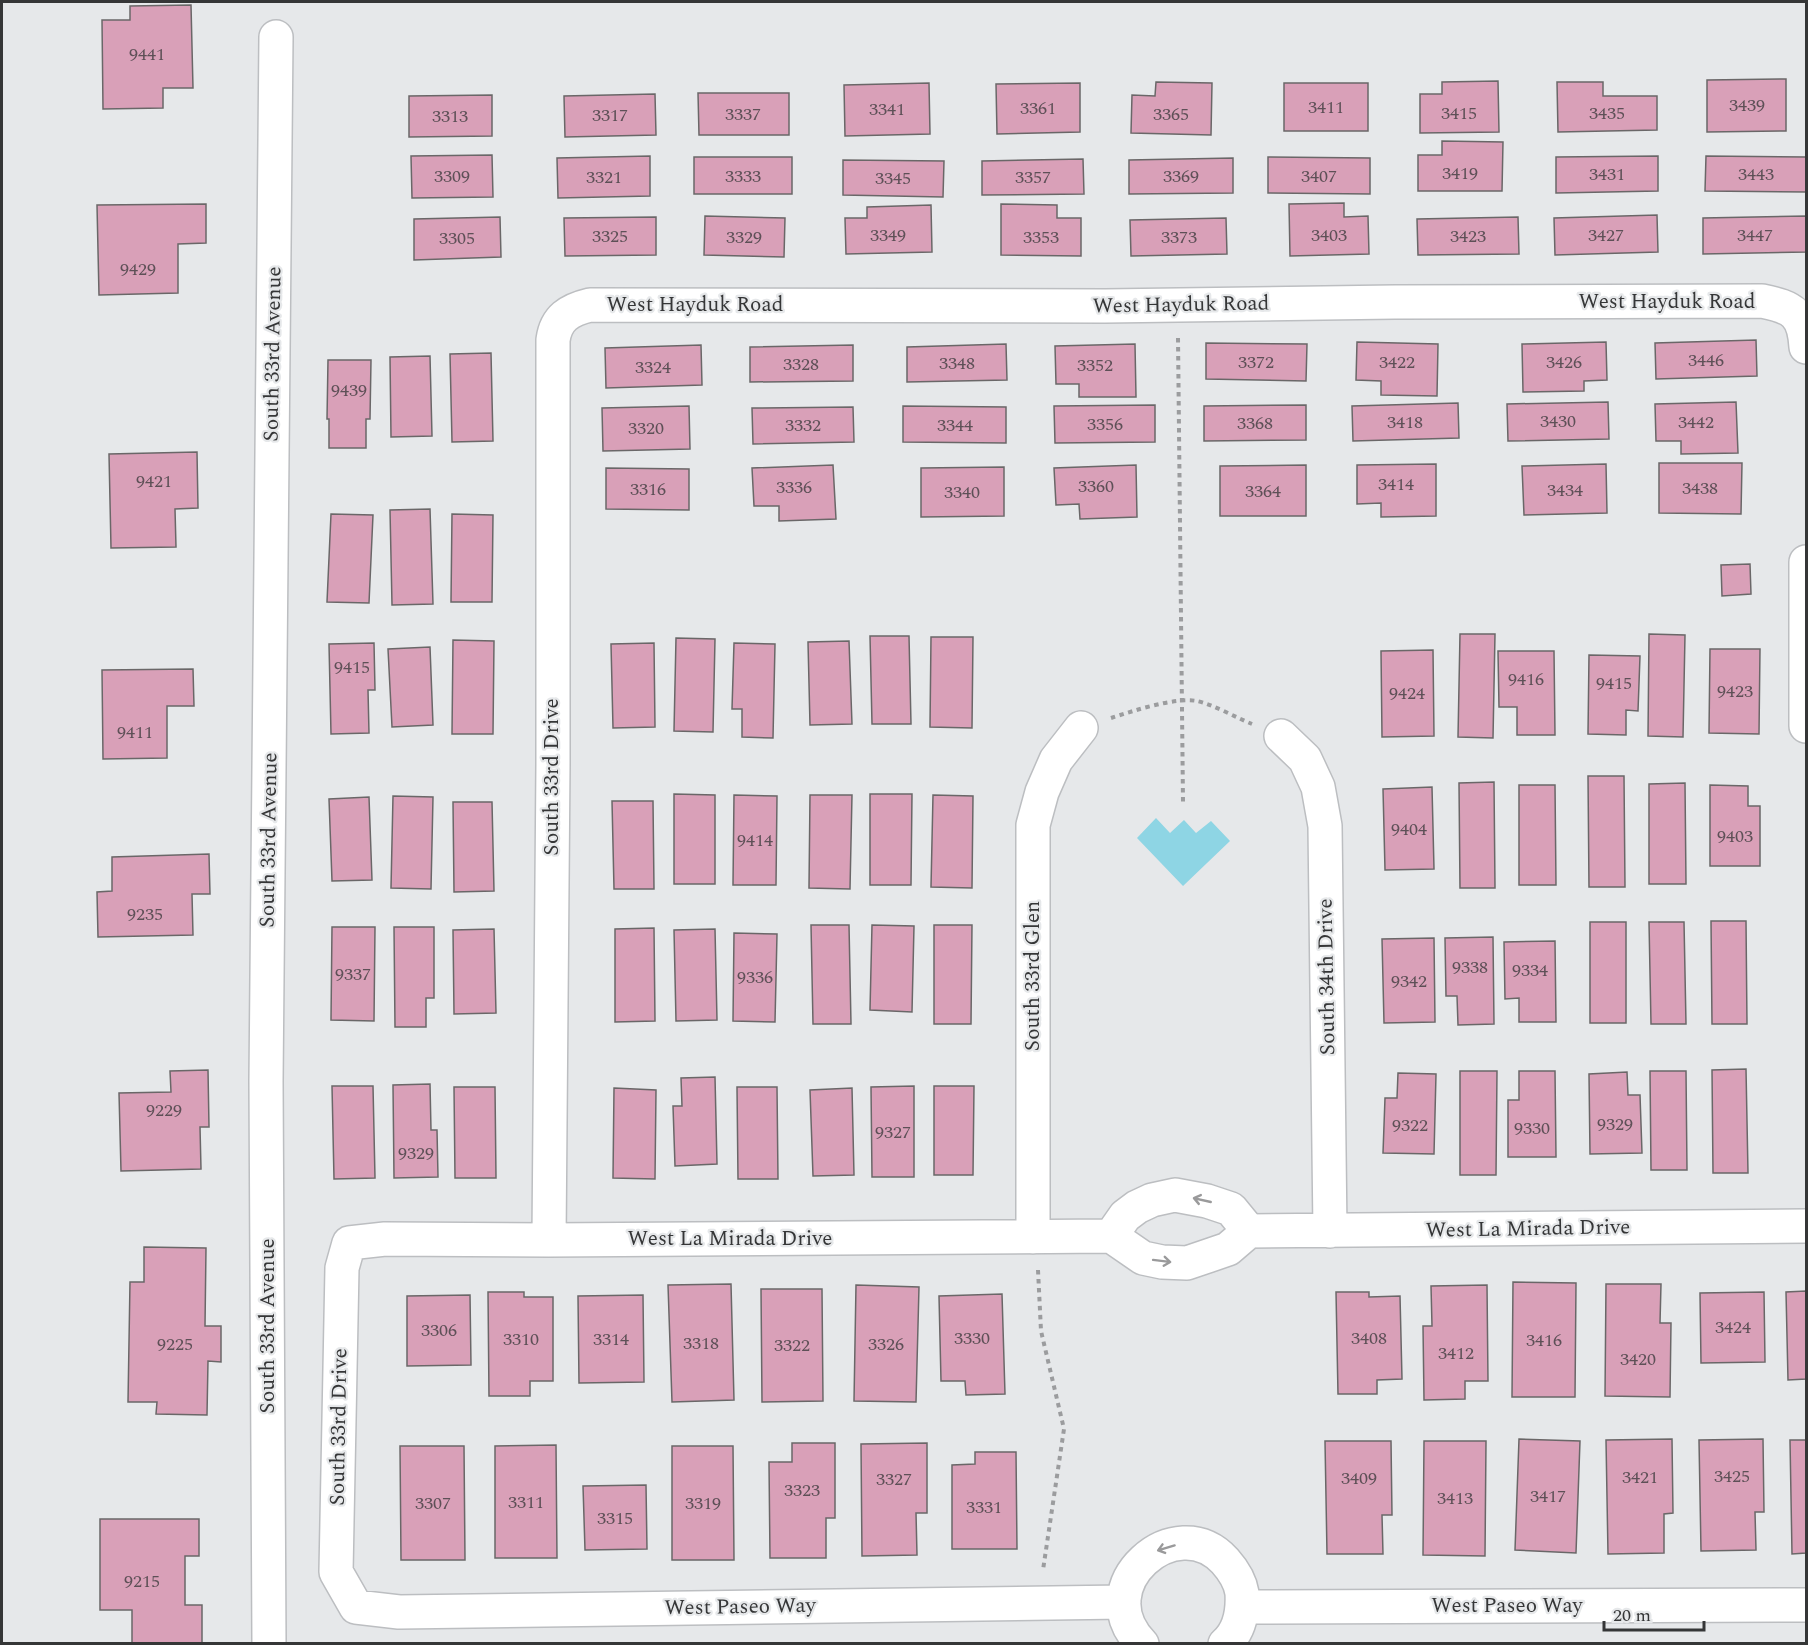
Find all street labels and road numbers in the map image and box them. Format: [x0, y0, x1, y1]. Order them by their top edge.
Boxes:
street label: South 33rd Avenue [255, 266, 291, 442]
street label: West Hayduk Road [1579, 286, 1755, 318]
street label: West Hayduk Road [1092, 287, 1270, 323]
street label: West Hayduk Road [607, 289, 783, 321]
street label: South 33rd Drive [536, 698, 568, 856]
street label: South 33rd Avenue [251, 752, 287, 928]
street label: South 34th Drive [1310, 898, 1344, 1056]
street label: South 33rd Glen [1017, 901, 1049, 1051]
street label: West La Mirada Drive [1425, 1211, 1631, 1247]
street label: West La Mirada Drive [628, 1223, 832, 1255]
street label: South 33rd Avenue [252, 1238, 284, 1414]
street label: South 33rd Drive [322, 1348, 356, 1506]
street label: West Paseo Way [664, 1590, 817, 1624]
street label: West Paseo Way [1431, 1590, 1584, 1622]

